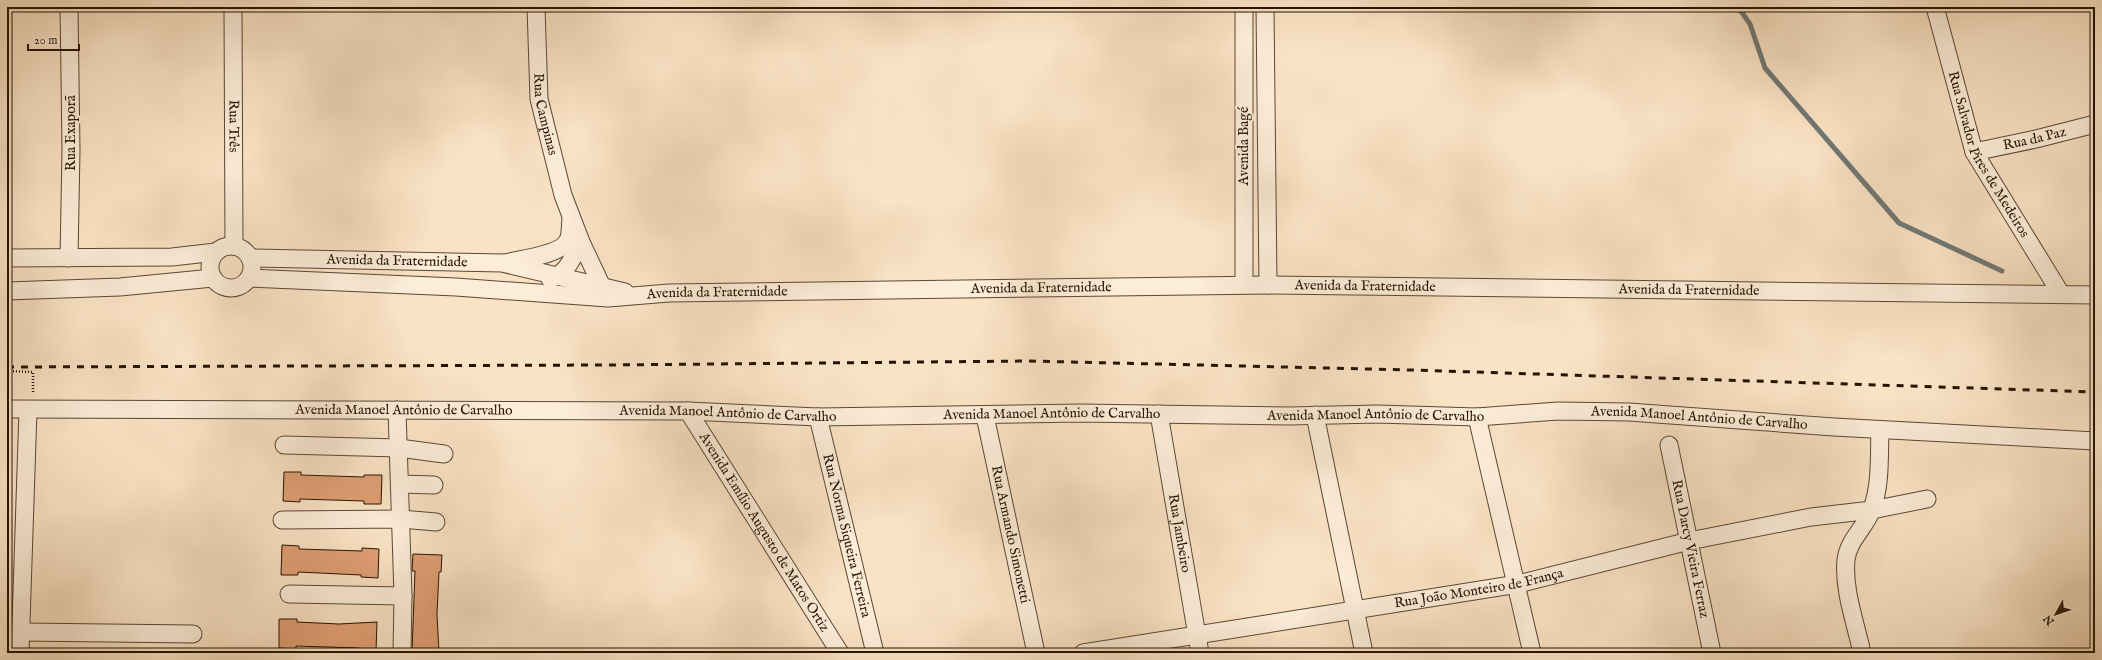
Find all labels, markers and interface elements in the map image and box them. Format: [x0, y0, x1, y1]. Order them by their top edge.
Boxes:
scale bar [28, 26, 79, 52]
text: 20 m [34, 33, 57, 48]
street label: Rua Salvador Pires de Medeiros [1944, 69, 2033, 241]
street label: Rua Campinas [529, 73, 562, 157]
street label: Rua Exaporã [62, 94, 80, 171]
street label: Rua Três [224, 100, 243, 152]
street label: Avenida Bagé [1235, 106, 1253, 186]
street label: Rua da Paz [2001, 123, 2068, 155]
street label: Avenida da Fraternidade [325, 250, 468, 271]
street label: Avenida da Fraternidade [1294, 276, 1436, 296]
street label: Avenida da Fraternidade [970, 278, 1112, 298]
street label: Avenida da Fraternidade [1618, 280, 1760, 300]
street label: Avenida da Fraternidade [645, 282, 788, 304]
street label: Avenida Manoel Antônio de Carvalho [294, 401, 513, 419]
street label: Avenida Manoel Antônio de Carvalho [618, 402, 837, 426]
street label: Avenida Manoel Antônio de Carvalho [1590, 402, 1809, 434]
street label: Avenida Manoel Antônio de Carvalho [942, 404, 1161, 424]
street label: Avenida Manoel Antônio de Carvalho [1266, 405, 1485, 426]
street label: Avenida Emílio Augusto de Matos Ortiz [694, 428, 834, 636]
street label: Rua Norma Siqueira Ferreira [818, 452, 875, 620]
street label: Rua Armando Simonetti [987, 464, 1034, 605]
street label: Rua Darcy Vieira Ferraz [1667, 478, 1714, 620]
street label: Rua Jambeiro [1164, 493, 1195, 574]
street label: Rua João Monteiro de França [1393, 564, 1566, 613]
north arrow [2036, 594, 2076, 634]
text: N [2040, 611, 2058, 629]

